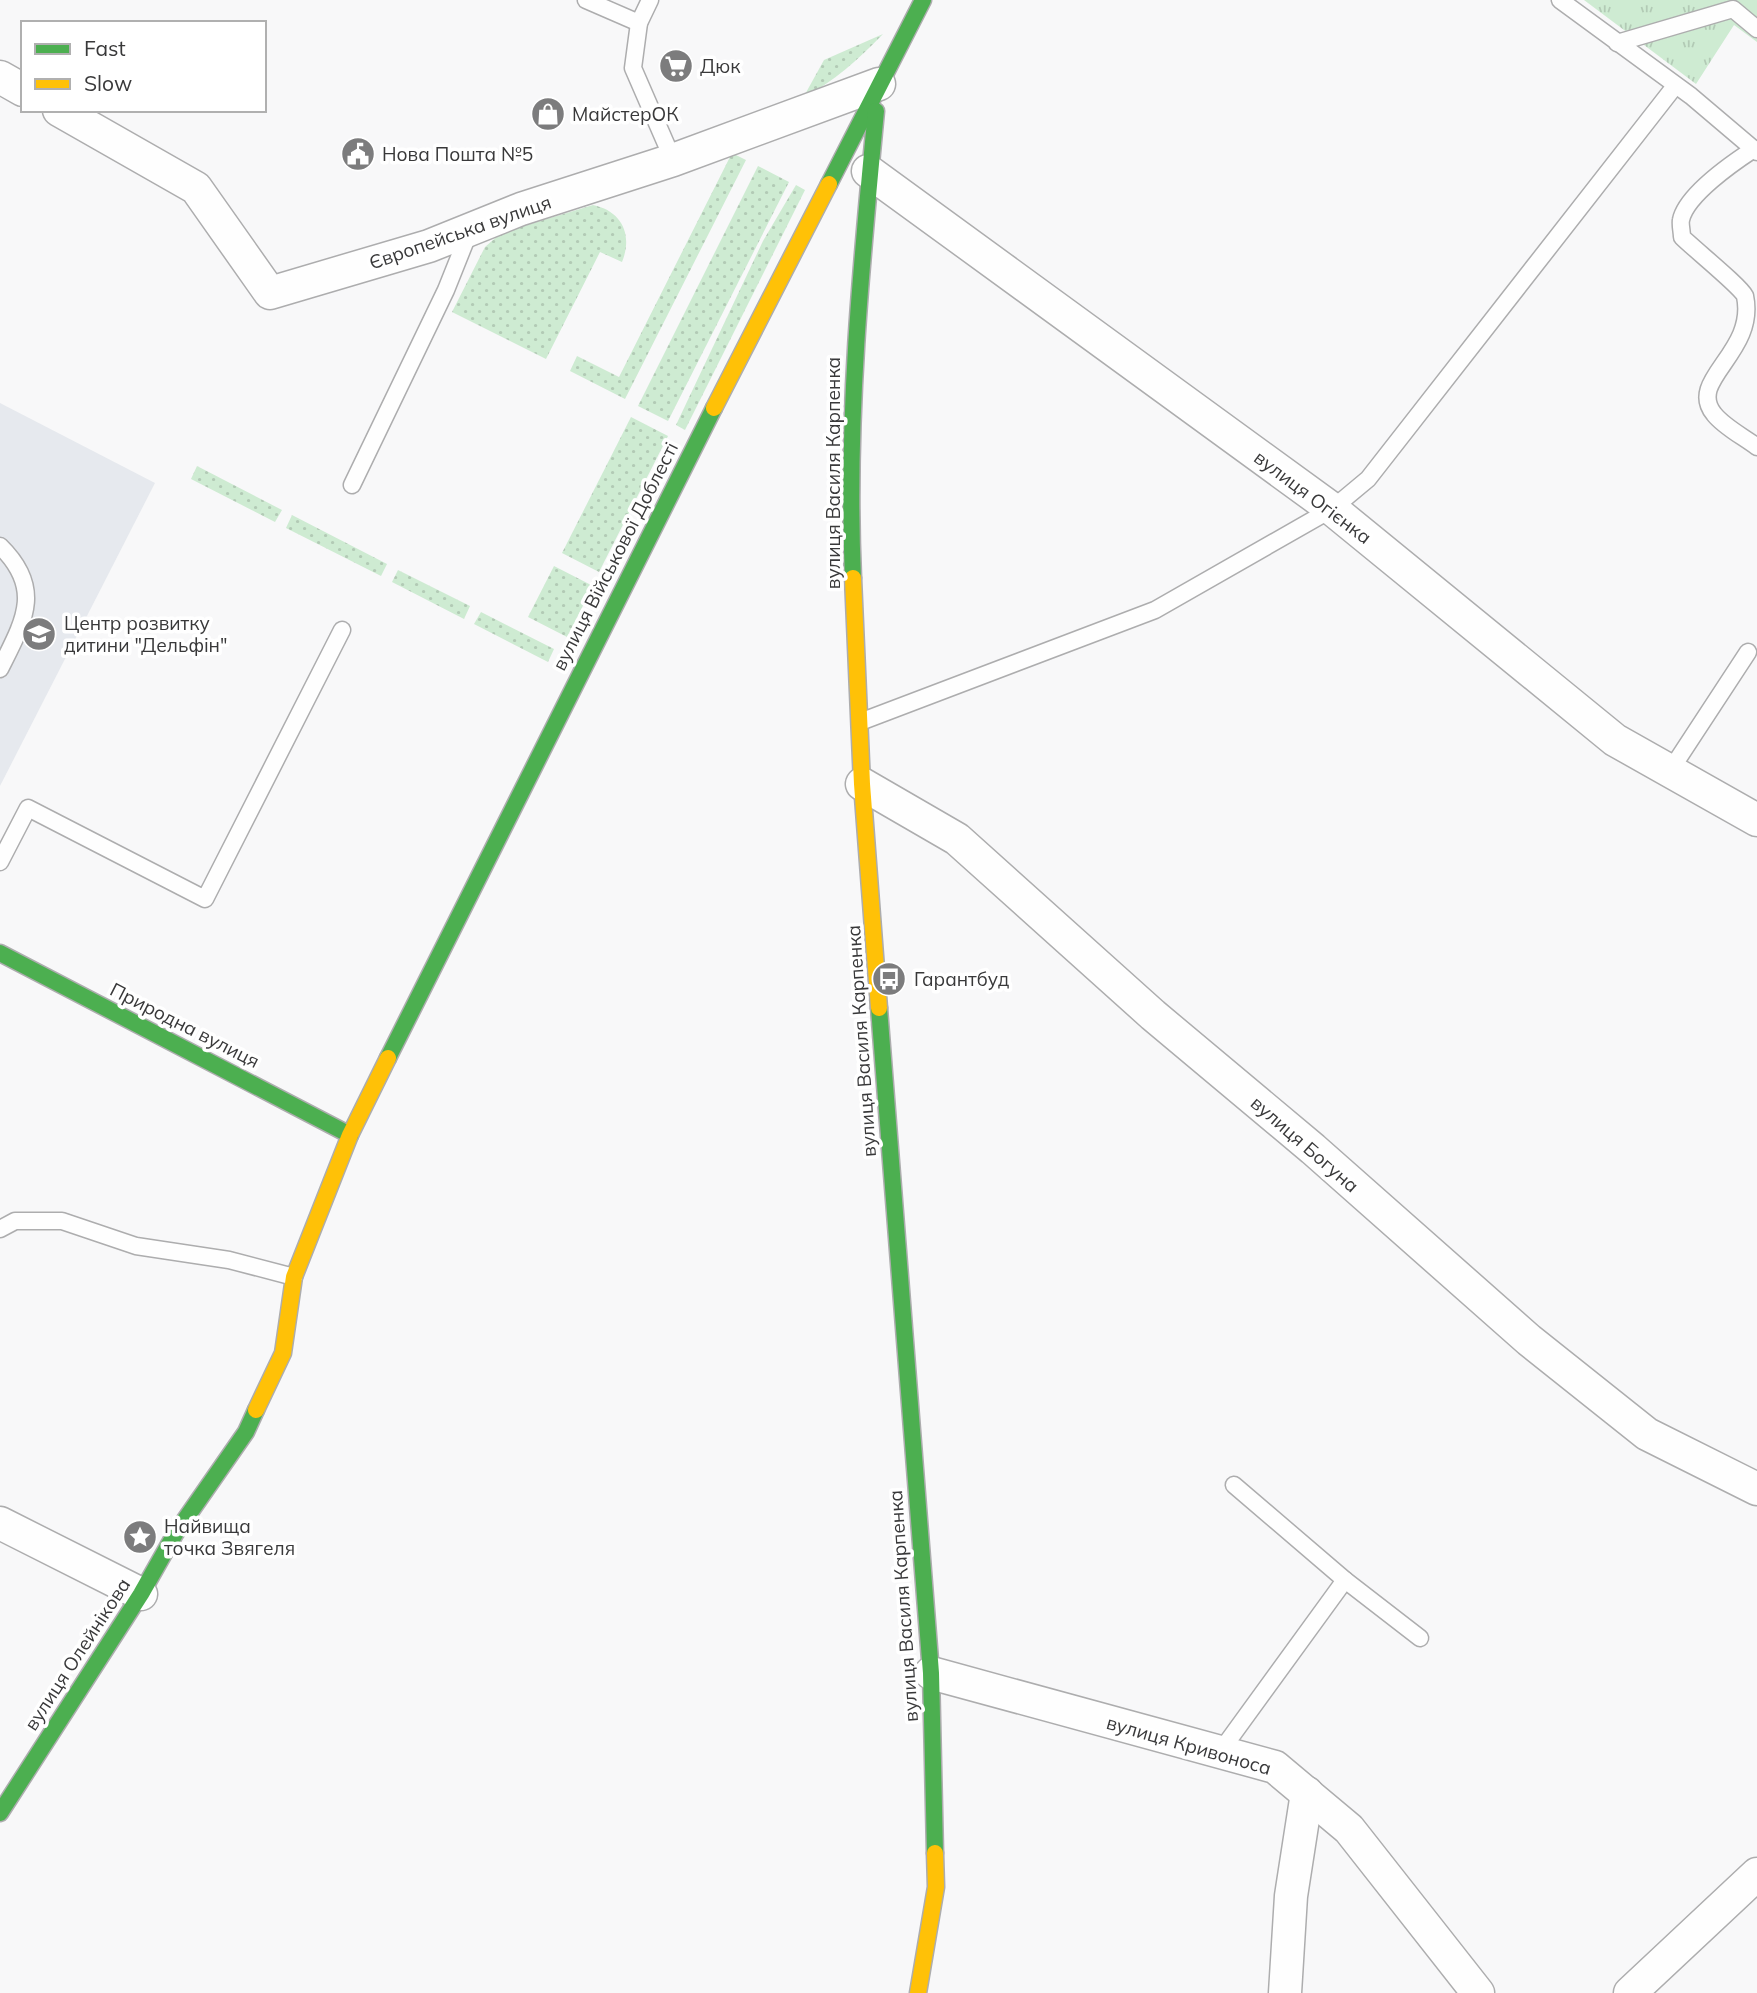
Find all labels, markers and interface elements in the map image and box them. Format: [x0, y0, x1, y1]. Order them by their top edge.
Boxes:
legend [21, 21, 266, 112]
text: Fast [84, 35, 126, 61]
supermarket icon: Дюк [657, 47, 695, 85]
place label: Дюк [700, 54, 741, 78]
text: Slow [84, 70, 132, 96]
shop icon: МайстерОК [529, 95, 567, 133]
place label: МайстерОК [572, 102, 679, 126]
public building icon: Нова Пошта №5 [339, 135, 377, 173]
place label: Нова Пошта №5 [382, 142, 533, 166]
street label: Європейська вулиця [366, 190, 554, 274]
street label: вулиця Василя Карпенка [821, 357, 845, 589]
street label: вулиця Військової Доблесті [547, 438, 683, 674]
street label: вулиця Огієнка [1250, 445, 1376, 549]
place label: Центр розвитку дитини "Дельфін" [64, 611, 227, 657]
school or university icon: Центр розвитку дитини "Дельфін" [20, 615, 58, 653]
street label: вулиця Василя Карпенка [841, 924, 881, 1158]
bus stop icon: Гарантбуд [870, 960, 908, 998]
place label: Гарантбуд [914, 967, 1010, 991]
street label: Природна вулиця [106, 977, 264, 1073]
street label: вулиця Богуна [1246, 1091, 1364, 1197]
street label: вулиця Василя Карпенка [883, 1489, 923, 1723]
place label: Найвища точка Звягеля [164, 1514, 295, 1560]
place icon: Найвища точка Звягеля [121, 1518, 159, 1556]
street label: вулиця Олейнікова [19, 1573, 135, 1735]
street label: вулиця Кривоноса [1104, 1710, 1274, 1780]

